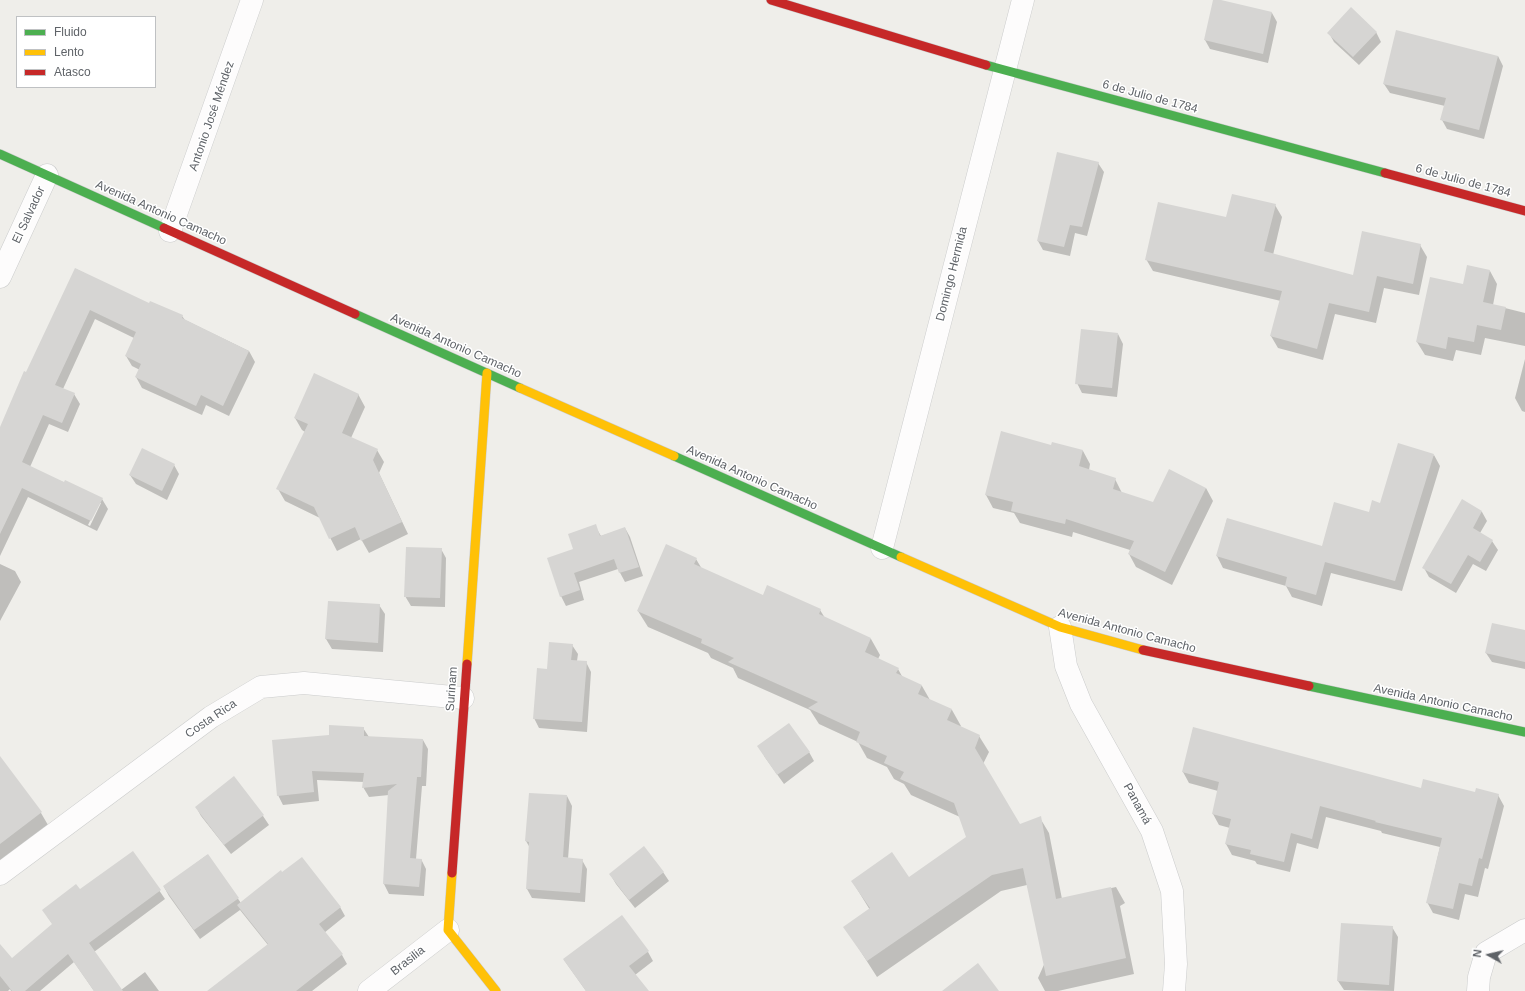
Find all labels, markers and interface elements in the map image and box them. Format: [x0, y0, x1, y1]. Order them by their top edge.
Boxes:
legend [16, 16, 156, 88]
text: Fluido [54, 25, 87, 39]
text: Lento [54, 45, 84, 59]
street label: Antonio José Méndez [186, 59, 238, 173]
text: Atasco [54, 65, 91, 79]
street label: 6 de Julio de 1784 [1101, 77, 1199, 117]
street label: 6 de Julio de 1784 [1414, 161, 1512, 201]
street label: Avenida Antonio Camacho [93, 178, 229, 248]
street label: El Salvador [10, 184, 48, 246]
street label: Domingo Hermida [933, 225, 971, 323]
street label: Avenida Antonio Camacho [388, 311, 524, 381]
street label: Avenida Antonio Camacho [684, 443, 820, 513]
street label: Avenida Antonio Camacho [1057, 606, 1197, 656]
street label: Surinam [443, 666, 461, 712]
street label: Avenida Antonio Camacho [1372, 681, 1514, 725]
street label: Costa Rica [183, 697, 239, 741]
street label: Panamá [1120, 781, 1154, 827]
north arrow [1469, 935, 1509, 975]
street label: Brasilia [388, 943, 428, 979]
text: N [1471, 949, 1484, 958]

